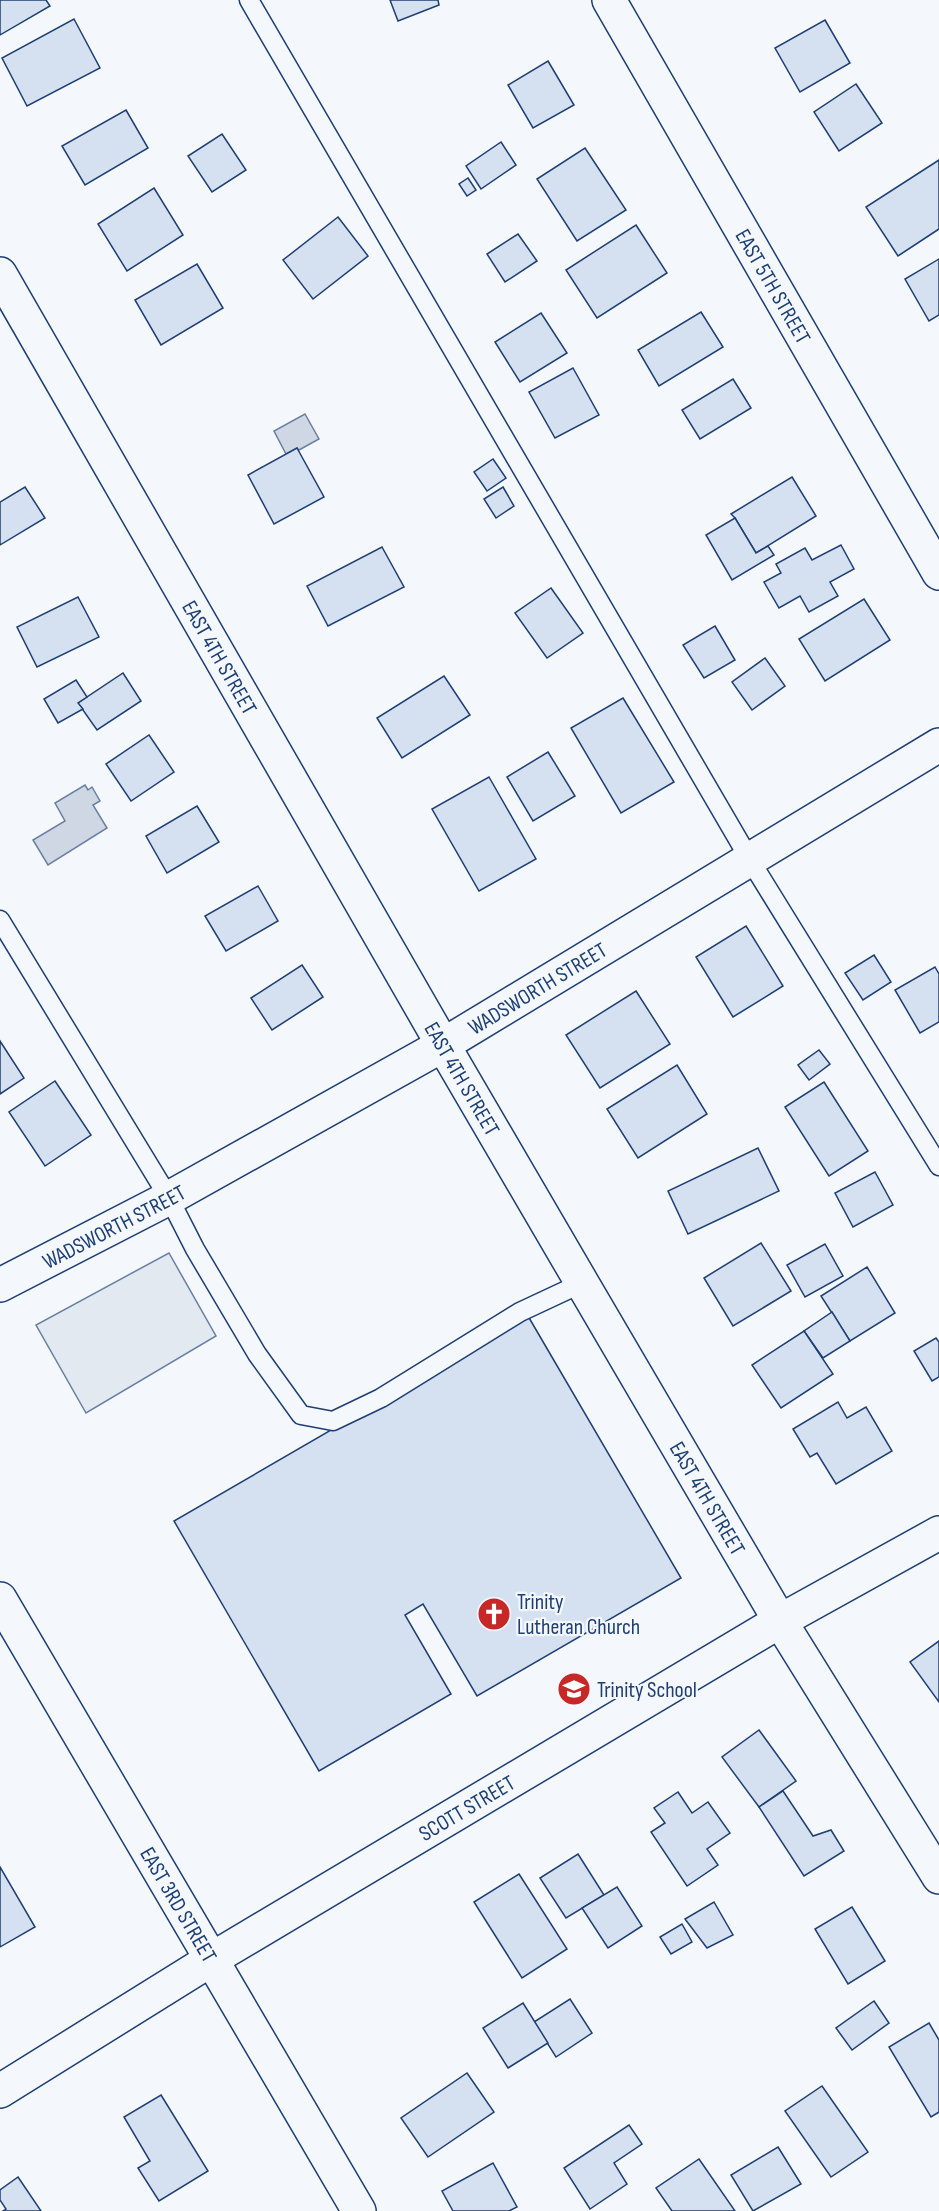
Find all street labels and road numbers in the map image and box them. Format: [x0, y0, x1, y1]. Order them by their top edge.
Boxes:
street label: EAST 5TH STREET [729, 225, 816, 349]
street label: EAST 4TH STREET [176, 596, 262, 720]
street label: WADSWORTH STREET [464, 937, 612, 1042]
street label: EAST 4TH STREET [418, 1018, 505, 1141]
street label: WADSWORTH STREET [38, 1179, 191, 1276]
street label: EAST 4TH STREET [663, 1437, 750, 1561]
street label: SCOTT STREET [414, 1770, 520, 1848]
street label: EAST 3RD STREET [133, 1843, 222, 1968]

